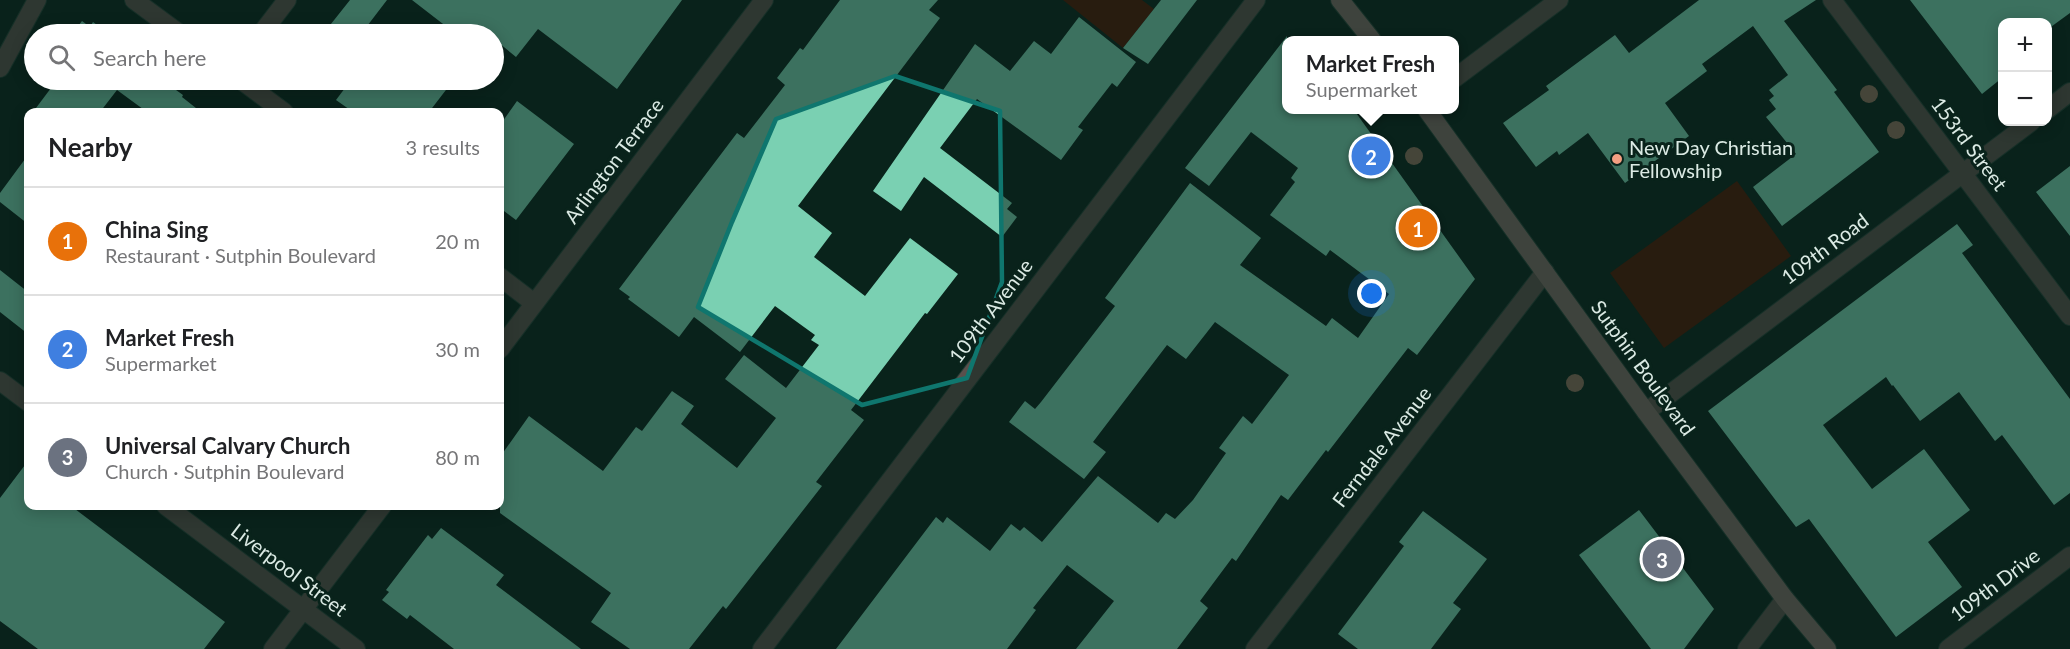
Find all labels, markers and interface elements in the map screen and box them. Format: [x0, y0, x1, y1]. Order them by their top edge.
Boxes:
map controls [1998, 18, 2052, 126]
button: + [1998, 18, 2052, 72]
search box [24, 24, 504, 90]
popup [1282, 36, 1459, 114]
icon: search [45, 41, 78, 74]
text: Search here [93, 44, 206, 71]
text: Market Fresh [1306, 50, 1435, 77]
button: − [1998, 72, 2052, 126]
text: Supermarket [1306, 77, 1418, 101]
street label: 153rd Street [1927, 92, 2013, 195]
street label: Arlington Terrace [558, 93, 668, 228]
text: Nearby [48, 131, 133, 163]
pin: 2 [1352, 134, 1390, 178]
text: 3 results [405, 135, 480, 159]
place label: New Day Christian Fellowship [1629, 135, 1793, 182]
marker: New Day Christian Fellowship [1610, 152, 1624, 166]
pin: 1 [1398, 206, 1438, 250]
street label: 109th Road [1776, 208, 1873, 289]
text: China Sing [105, 216, 208, 243]
text: 1 [62, 229, 73, 253]
text: 20 m [435, 229, 480, 253]
text: Restaurant · Sutphin Boulevard [105, 243, 376, 267]
street label: 109th Avenue [943, 254, 1037, 367]
your location [1357, 279, 1386, 308]
street label: Sutphin Boulevard [1587, 295, 1701, 440]
text: Market Fresh [105, 324, 235, 351]
text: 2 [62, 337, 73, 361]
text: 30 m [435, 337, 480, 361]
text: Supermarket [105, 351, 217, 375]
street label: Ferndale Avenue [1327, 381, 1436, 512]
text: Universal Calvary Church [105, 432, 350, 459]
text: 3 [62, 445, 73, 469]
text: 80 m [435, 445, 480, 469]
text: Church · Sutphin Boulevard [105, 459, 345, 483]
street label: Liverpool Street [227, 518, 352, 621]
pin: 3 [1642, 536, 1682, 582]
street label: 109th Drive [1945, 543, 2044, 626]

